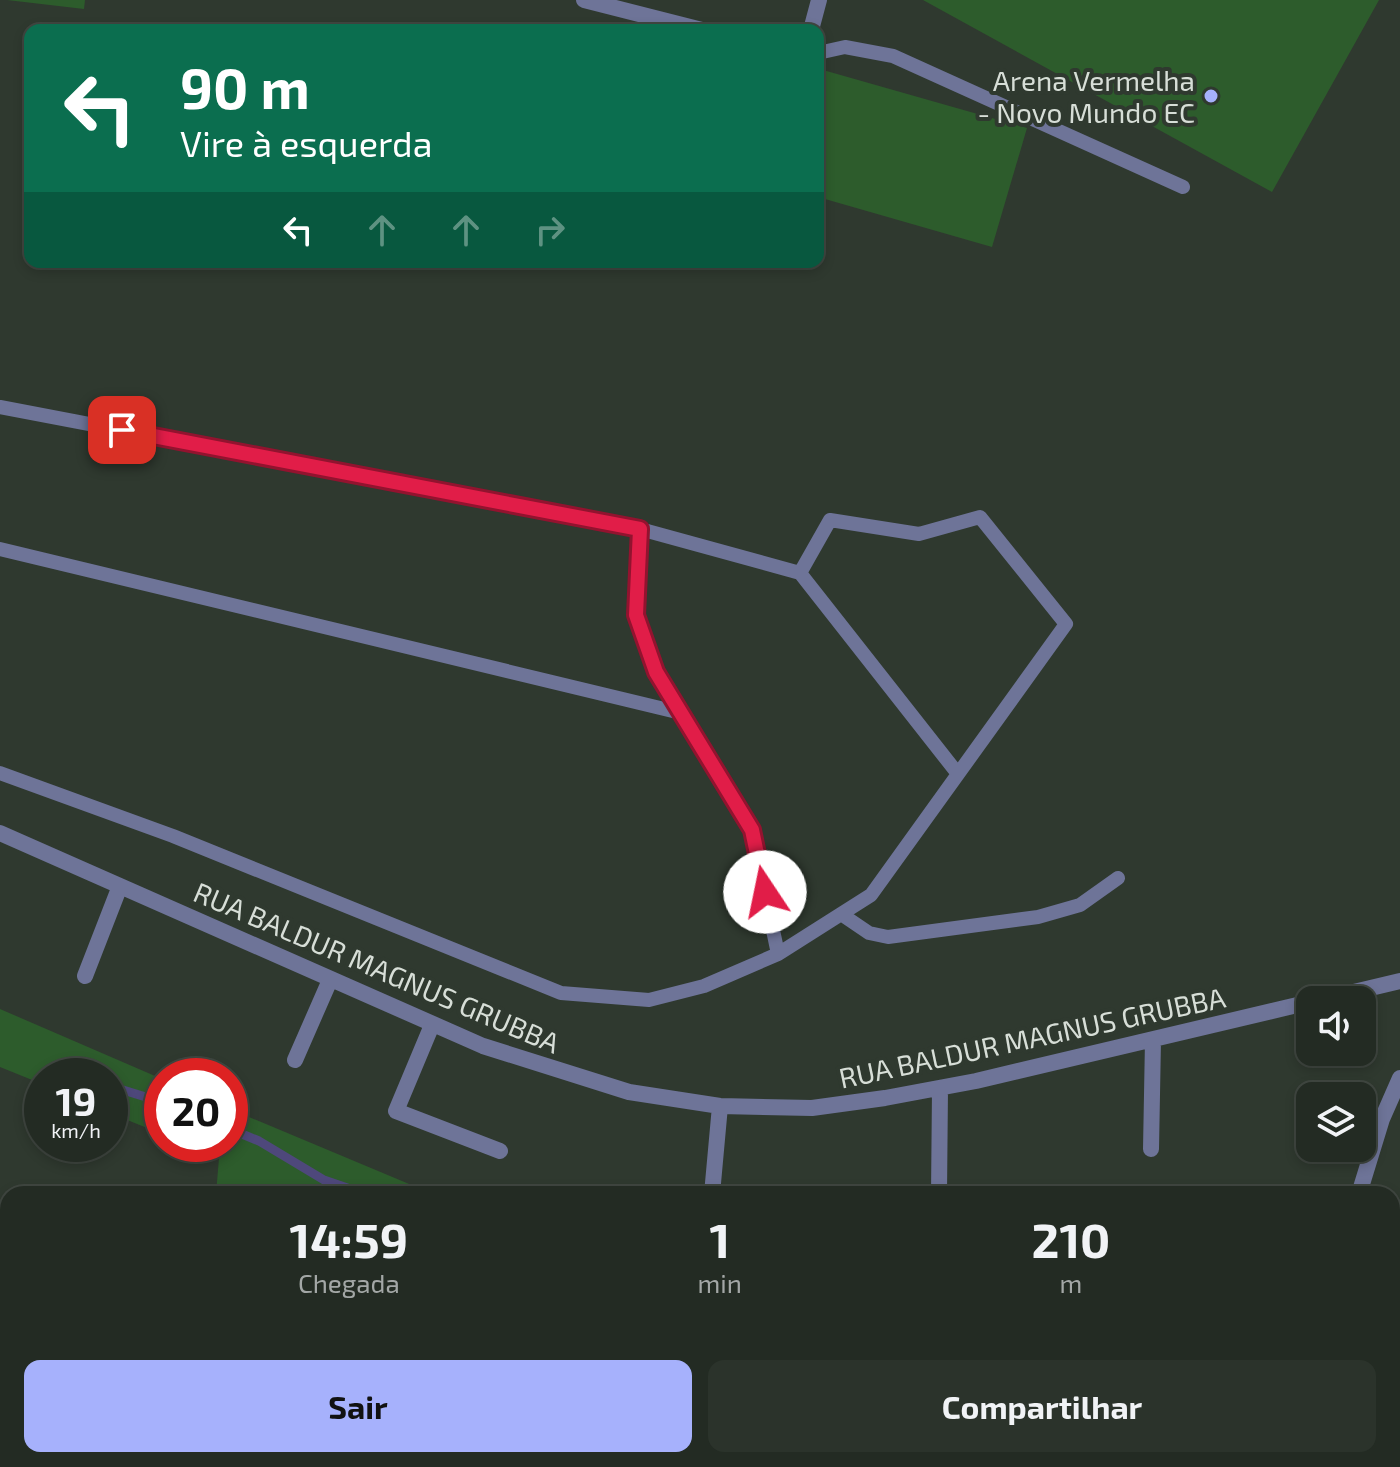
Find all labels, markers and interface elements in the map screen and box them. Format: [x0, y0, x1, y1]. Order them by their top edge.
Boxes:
text: 90 m [180, 53, 310, 120]
icon: left [48, 56, 152, 160]
place label: Arena Vermelha - Novo Mundo EC [977, 63, 1195, 129]
marker: Arena Vermelha - Novo Mundo EC [1202, 87, 1220, 105]
text: Vire à esquerda [180, 121, 432, 164]
icon: left [276, 208, 320, 252]
icon: ahead [360, 208, 404, 252]
icon: ahead [444, 208, 488, 252]
icon: right [528, 208, 572, 252]
pin [88, 396, 156, 464]
icon: arrive [100, 408, 144, 452]
position arrow [723, 850, 807, 934]
street label: RUA BALDUR MAGNUS GRUBBA [189, 874, 566, 1060]
street label: RUA BALDUR MAGNUS GRUBBA [836, 979, 1229, 1095]
map controls [1296, 986, 1376, 1162]
button: sound [1296, 986, 1376, 1066]
speed limit sign: 20 [144, 1058, 248, 1162]
text: 19 [56, 1076, 96, 1124]
button: layers [1296, 1082, 1376, 1162]
text: km/h [51, 1118, 101, 1142]
text: 14:59 [290, 1210, 408, 1268]
text: 1 [709, 1210, 730, 1268]
text: 210 [1032, 1210, 1110, 1268]
text: Chegada [298, 1267, 400, 1298]
text: min [698, 1267, 742, 1298]
text: m [1060, 1267, 1082, 1298]
button: Sair [24, 1360, 692, 1452]
button: Compartilhar [708, 1360, 1376, 1452]

